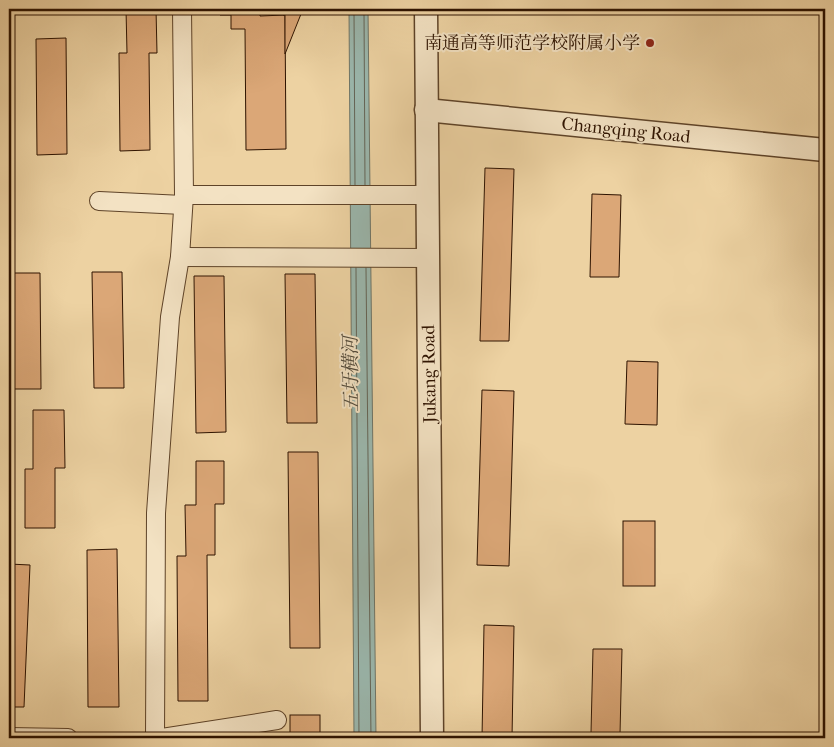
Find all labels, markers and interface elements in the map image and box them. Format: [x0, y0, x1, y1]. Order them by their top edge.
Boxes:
place label: 南通高等师范学校附属小学 [424, 33, 640, 54]
marker: 南通高等师范学校附属小学 [644, 37, 656, 49]
street label: Changqing Road [561, 113, 692, 148]
street label: Jukang Road [418, 325, 441, 425]
water label: 五圩横河 [339, 333, 363, 412]

